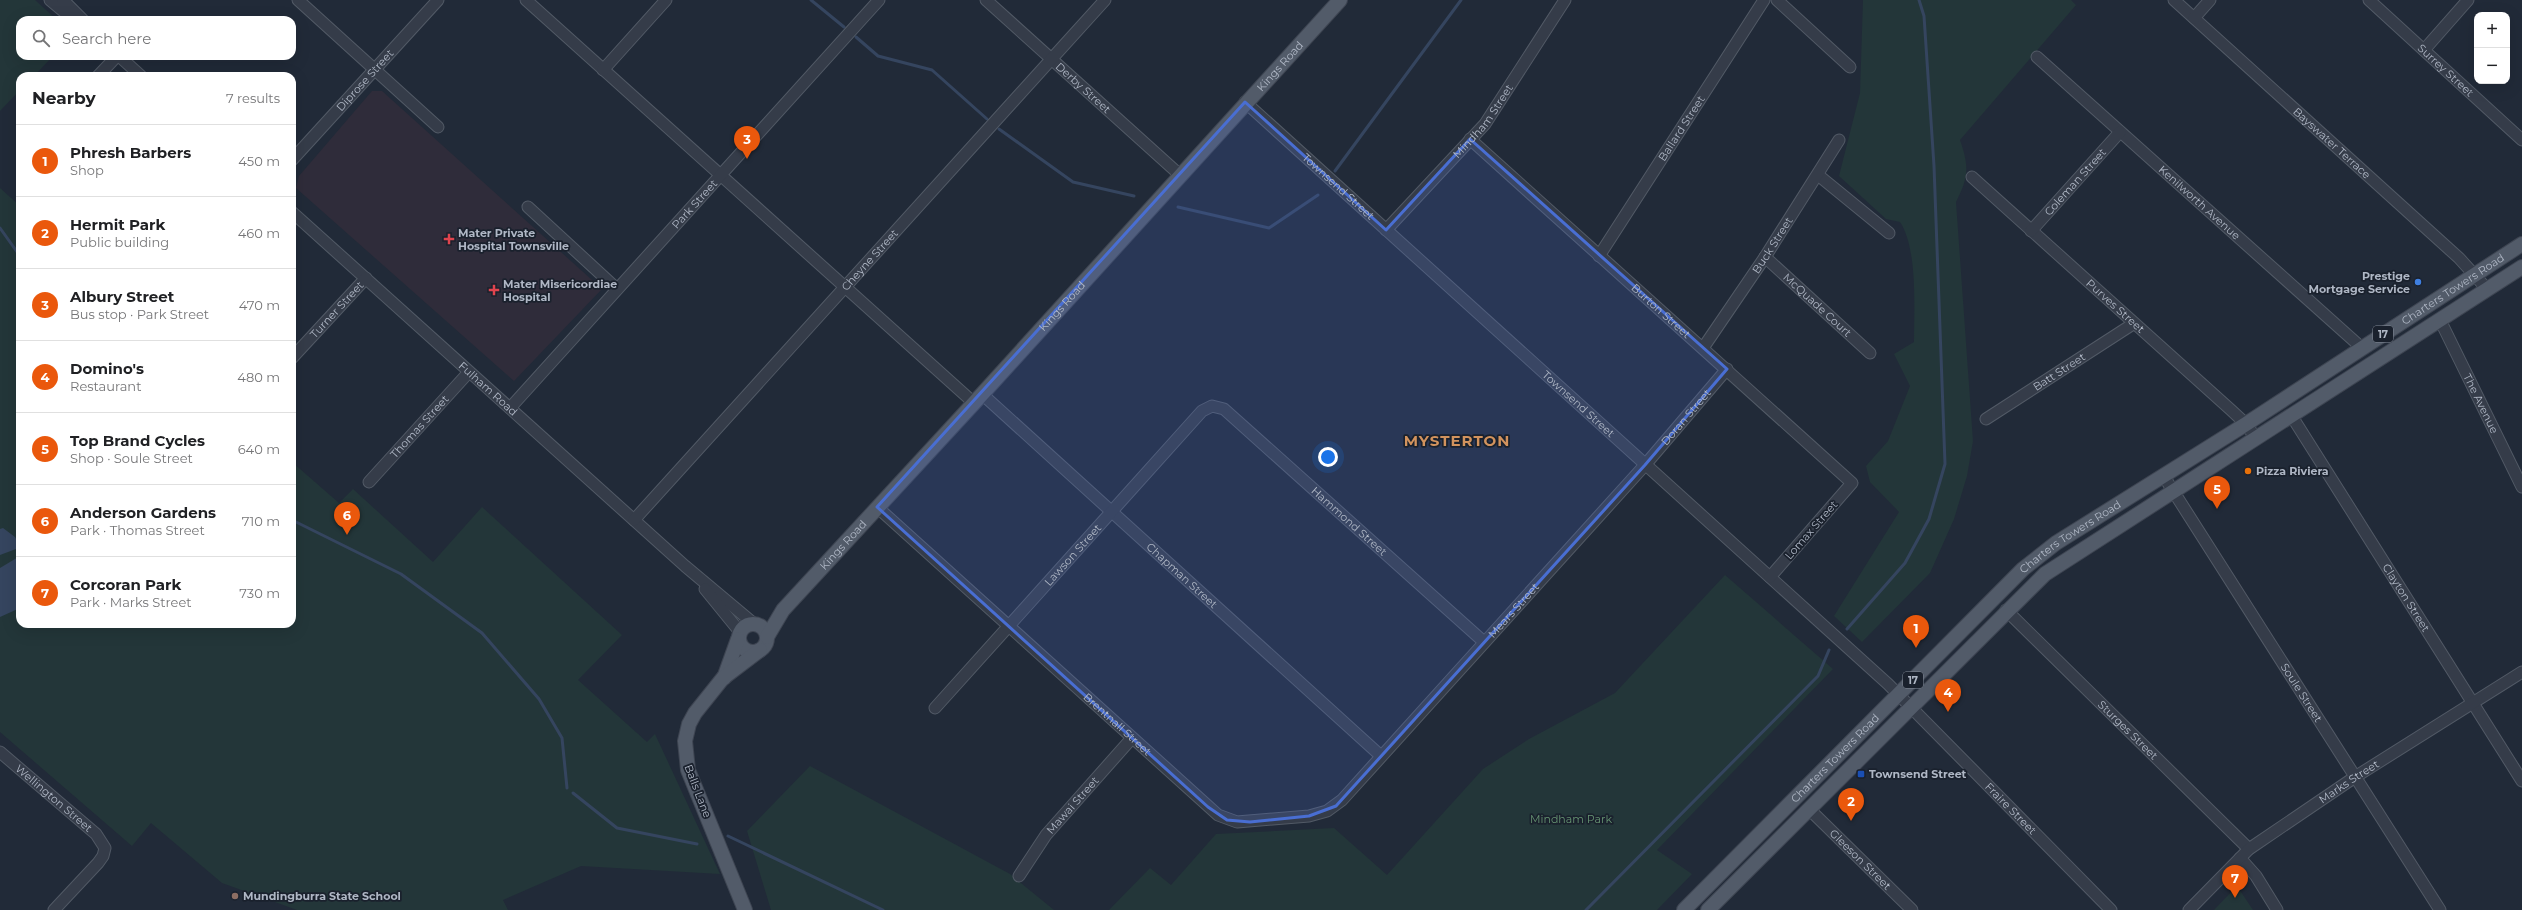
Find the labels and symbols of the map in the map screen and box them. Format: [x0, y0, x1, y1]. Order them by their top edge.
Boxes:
street label: Kings Road [1254, 38, 1306, 94]
street label: Surrey Street [2415, 41, 2477, 100]
street label: Diprose Street [333, 46, 397, 114]
street label: Derby Street [1053, 59, 1114, 117]
street label: Mindham Street [1450, 81, 1516, 161]
street label: Ballard Street [1655, 92, 1708, 164]
street label: Bayswater Terrace [2290, 104, 2374, 182]
pin: 3 [734, 126, 760, 159]
street label: Coleman Street [2041, 145, 2109, 219]
street label: Townsend Street [1299, 150, 1378, 223]
street label: Kenilworth Avenue [2156, 162, 2243, 243]
street label: Park Street [669, 176, 721, 231]
street label: Buck Street [1749, 214, 1796, 276]
place label: Mater Private Hospital Townsville [458, 226, 569, 253]
street label: Cheyne Street [838, 226, 901, 293]
marker: Mater Private Hospital Townsville [443, 233, 455, 245]
street label: Charters Towers Road [2399, 250, 2507, 328]
place label: Prestige Mortgage Service [2308, 269, 2410, 296]
street label: McQuade Court [1780, 270, 1855, 340]
street label: Purves Street [2083, 276, 2148, 336]
place label: Mater Misericordiae Hospital [503, 277, 617, 304]
marker: Prestige Mortgage Service [2413, 277, 2423, 287]
street label: Turner Street [307, 278, 367, 341]
street label: Kings Road [1036, 278, 1088, 334]
street label: Burton Street [1628, 281, 1694, 342]
marker: Mater Misericordiae Hospital [488, 284, 500, 296]
road number: 17 [2373, 326, 2393, 342]
street label: Batt Street [2030, 349, 2088, 394]
street label: Fulham Road [456, 359, 520, 419]
street label: Townsend Street [1540, 368, 1618, 441]
street label: The Avenue [2460, 371, 2502, 436]
street label: Doran Street [1658, 385, 1714, 448]
street label: Thomas Street [387, 392, 452, 461]
district label: MYSTERTON [1404, 431, 1510, 450]
your location [1318, 447, 1338, 467]
place label: Pizza Riviera [2256, 464, 2329, 478]
marker: Pizza Riviera [2243, 466, 2253, 476]
pin: 5 [2204, 476, 2230, 509]
street label: Hammond Street [1308, 484, 1390, 559]
street label: Lomax Street [1782, 497, 1841, 562]
street label: Charters Towers Road [2016, 497, 2123, 576]
pin: 6 [334, 502, 360, 535]
street label: Kings Road [817, 517, 870, 573]
street label: Lawson Street [1041, 521, 1104, 589]
street label: Chapman Street [1144, 540, 1221, 612]
street label: Clayton Street [2380, 561, 2433, 635]
street label: Mears Street [1485, 580, 1542, 641]
pin: 1 [1903, 615, 1929, 648]
street label: Soule Street [2278, 661, 2326, 725]
road number: 17 [1903, 672, 1923, 688]
pin: 4 [1935, 679, 1961, 712]
street label: Brentnall Street [1080, 690, 1155, 759]
street label: Sturges Street [2095, 697, 2161, 763]
street label: Charters Towers Road [1788, 711, 1882, 806]
street label: Marks Street [2316, 756, 2382, 807]
street label: Wellington Street [13, 761, 96, 835]
street label: Balls Lane [681, 762, 715, 820]
place label: Townsend Street [1869, 767, 1967, 781]
marker: Townsend Street [1856, 769, 1866, 779]
street label: Mawai Street [1043, 773, 1102, 837]
street label: Fraire Street [1982, 779, 2040, 838]
pin: 2 [1838, 788, 1864, 821]
park label: Mindham Park [1530, 812, 1612, 826]
street label: Gleeson Street [1827, 826, 1894, 893]
pin: 7 [2222, 865, 2248, 898]
place label: Mundingburra State School [243, 889, 401, 903]
marker: Mundingburra State School [230, 891, 240, 901]

